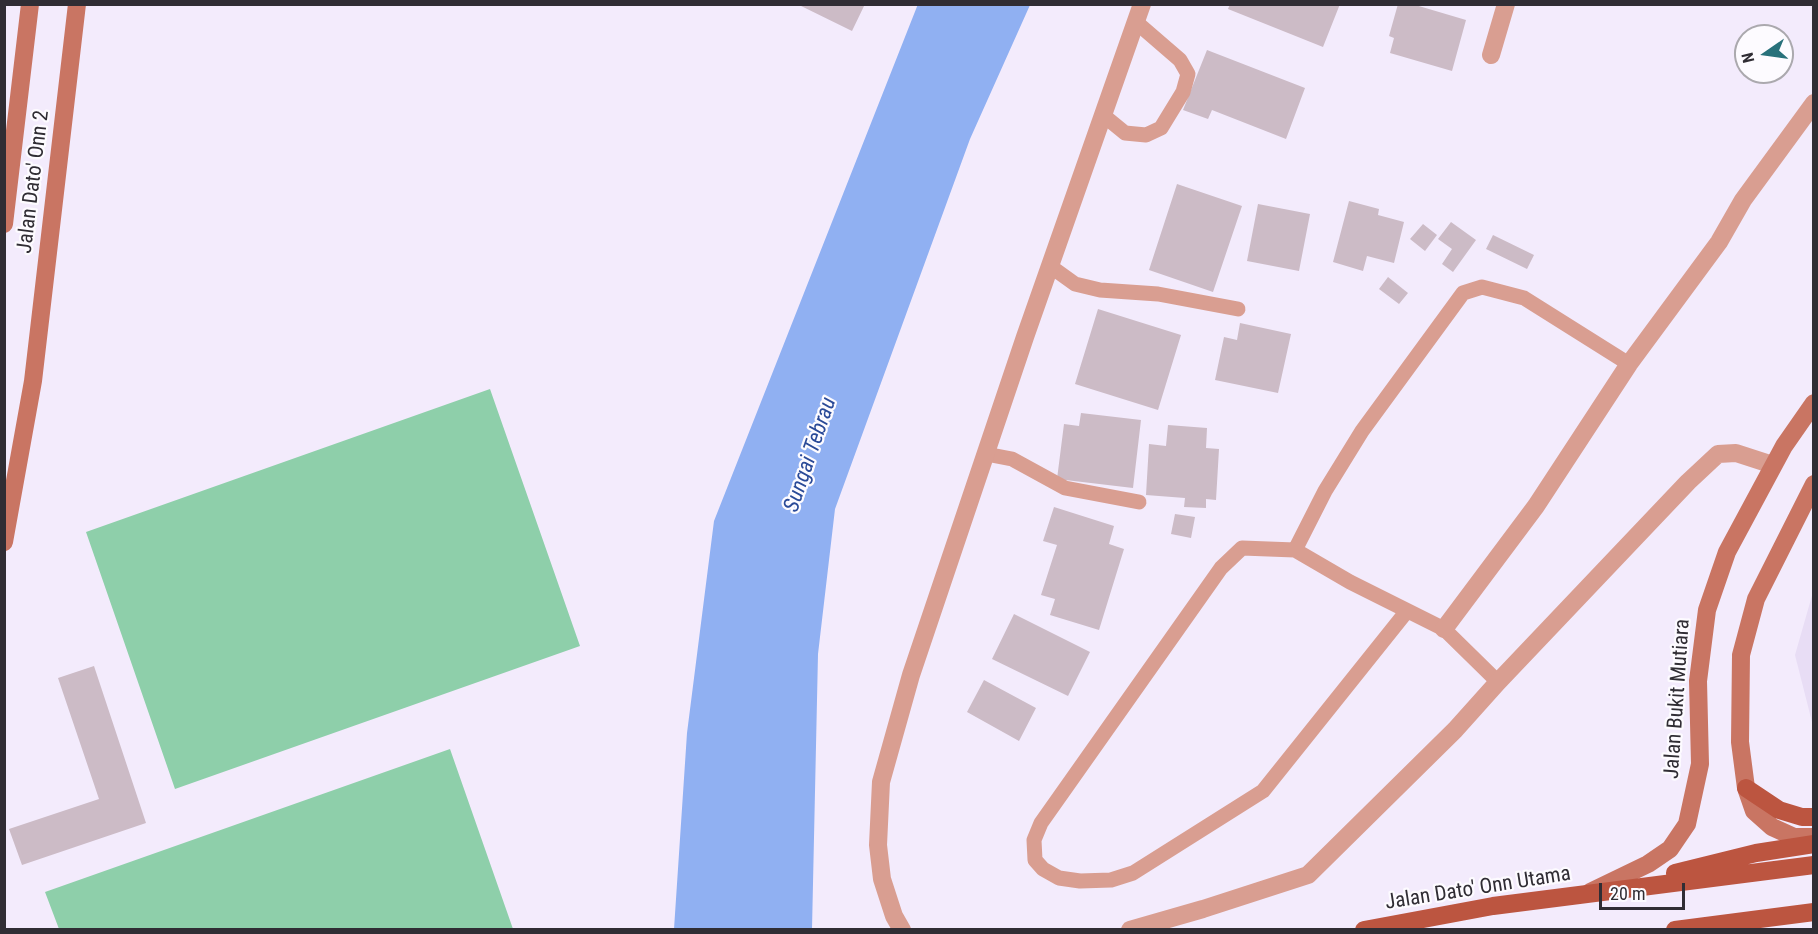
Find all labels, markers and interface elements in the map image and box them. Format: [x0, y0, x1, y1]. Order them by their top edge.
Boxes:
north arrow [1734, 24, 1794, 84]
text: N [1738, 51, 1758, 65]
street label: Jalan Dato' Onn 2 [13, 109, 55, 255]
water label: Sungai Tebrau [779, 394, 843, 516]
street label: Jalan Bukit Mutiara [1660, 618, 1696, 780]
street label: Jalan Dato' Onn Utama [1383, 862, 1573, 916]
scale bar [1602, 871, 1688, 909]
text: 20 m [1610, 883, 1645, 904]

